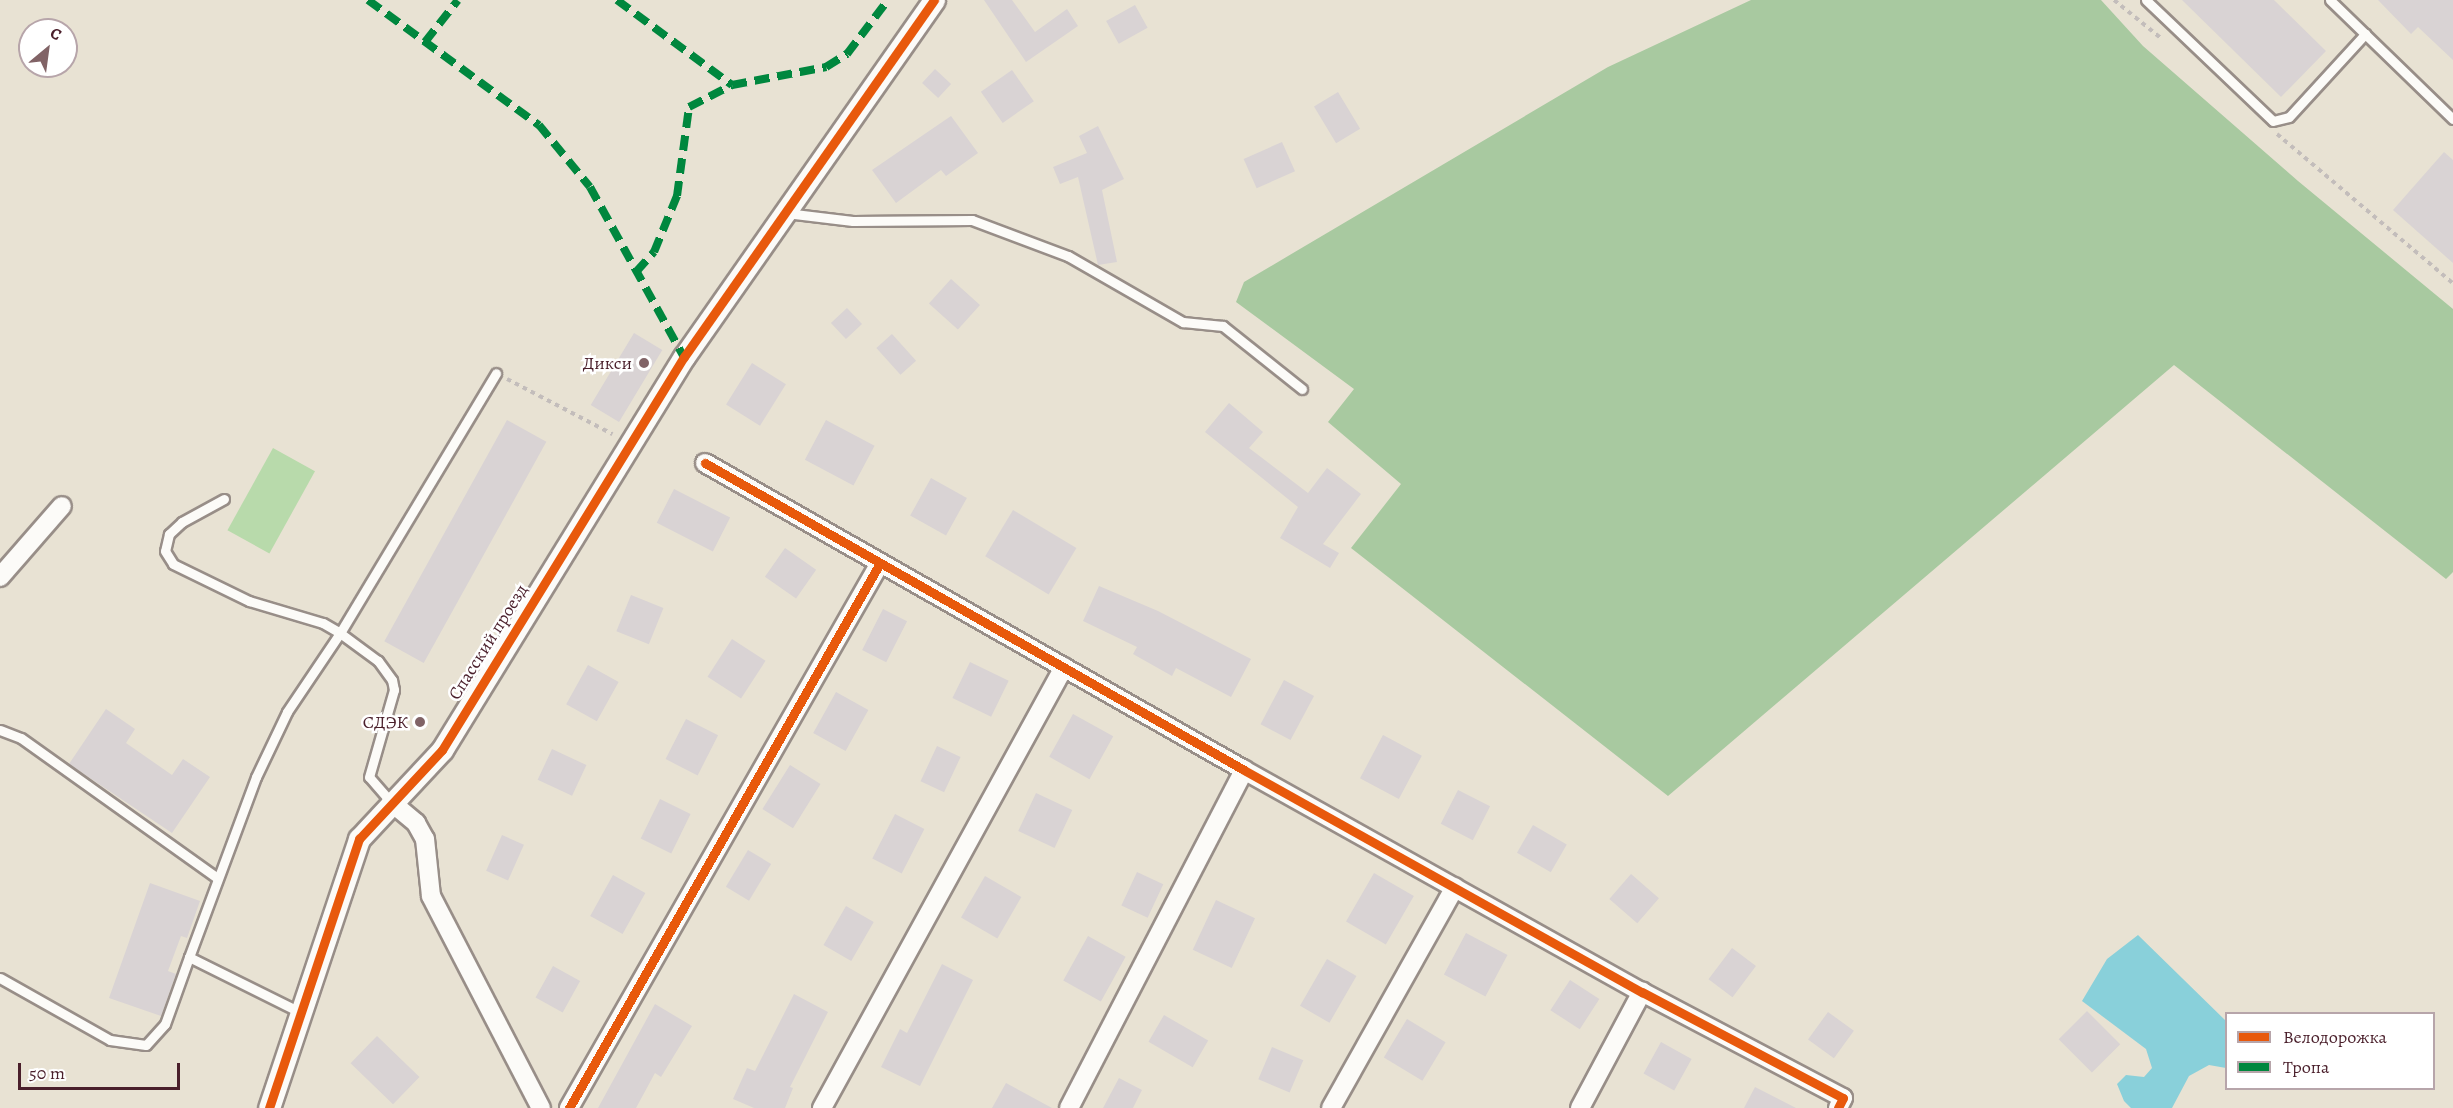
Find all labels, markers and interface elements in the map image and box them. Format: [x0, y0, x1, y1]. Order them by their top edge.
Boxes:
north arrow [18, 18, 78, 78]
text: С [46, 22, 65, 46]
place label: Дикси [583, 352, 632, 374]
marker: Дикси [637, 356, 651, 370]
street label: Спасский проезд [444, 580, 532, 704]
place label: СДЭК [363, 711, 408, 733]
marker: СДЭК [413, 715, 427, 729]
legend [2225, 1012, 2435, 1090]
text: Велодорожка [2283, 1025, 2387, 1049]
scale bar [21, 1051, 183, 1089]
text: Тропа [2283, 1055, 2329, 1079]
text: 50 m [29, 1061, 65, 1085]

